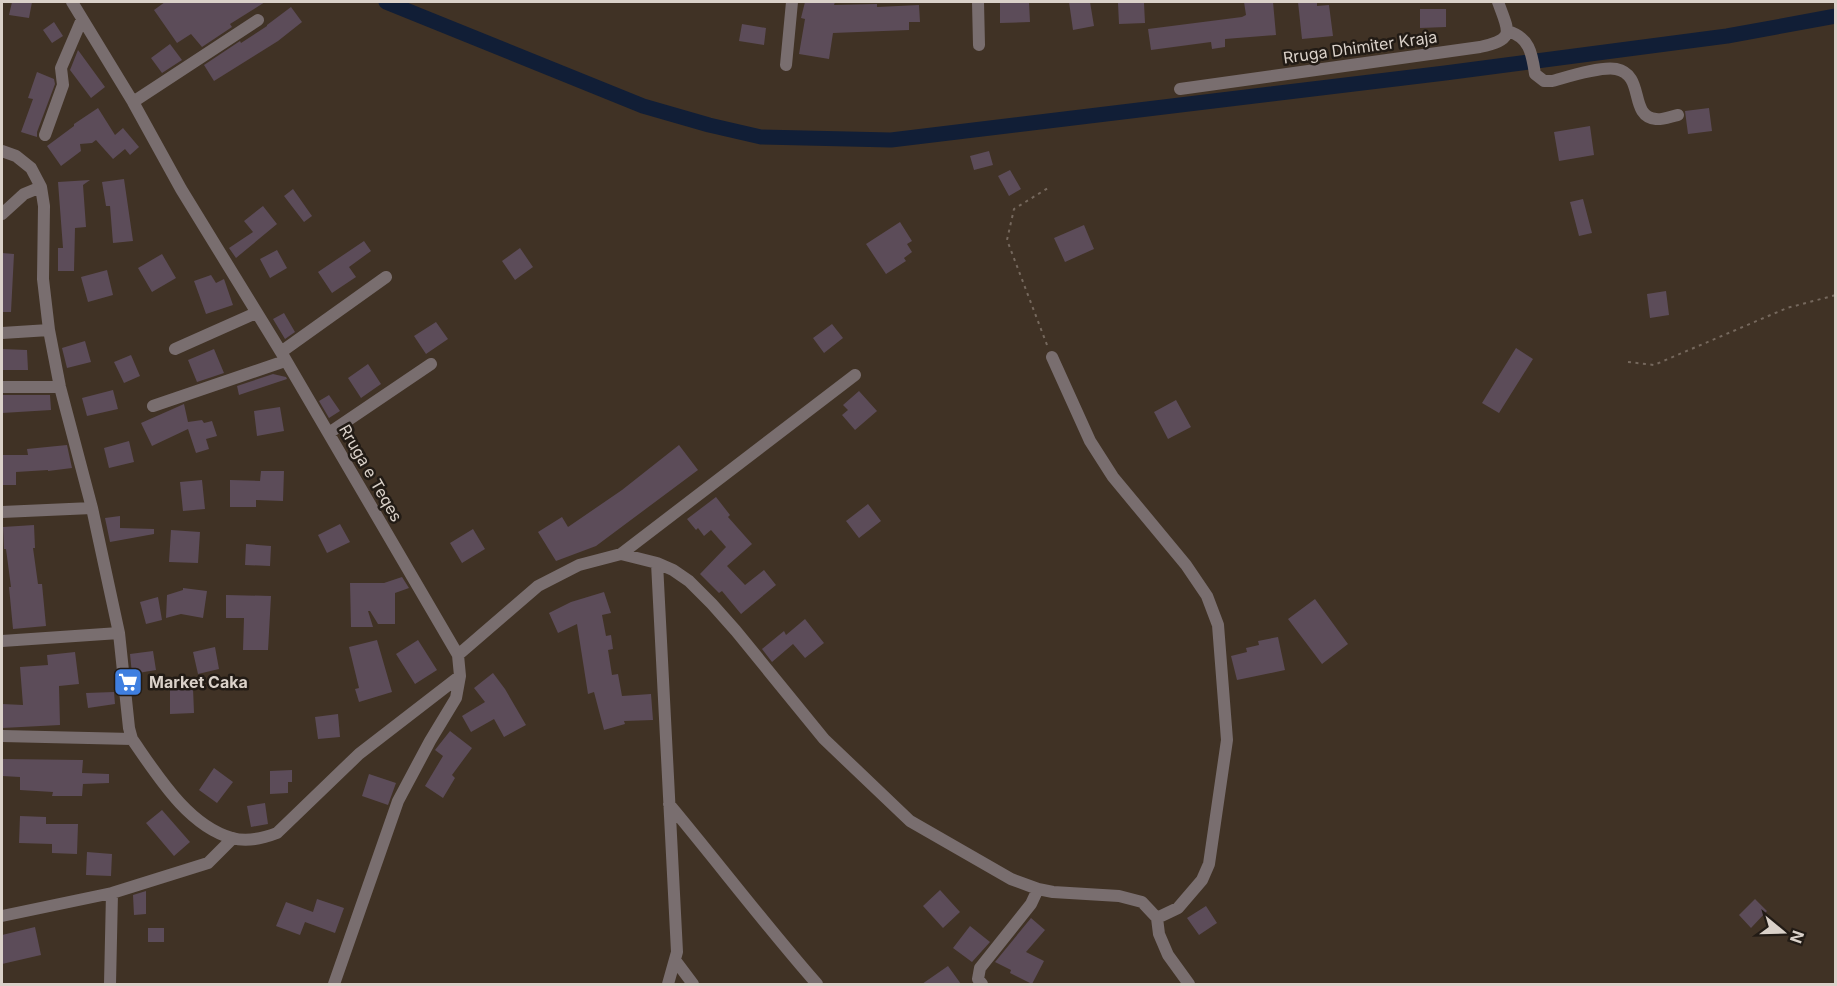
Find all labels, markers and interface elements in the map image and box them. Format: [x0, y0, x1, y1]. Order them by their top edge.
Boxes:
street label: Rruga Dhimiter Kraja [1282, 26, 1438, 68]
street label: Rruga e Teqes [335, 421, 407, 525]
supermarket icon: Market Caka [112, 666, 144, 698]
place label: Market Caka [149, 672, 248, 692]
north arrow [1753, 902, 1813, 962]
text: N [1786, 928, 1809, 946]

